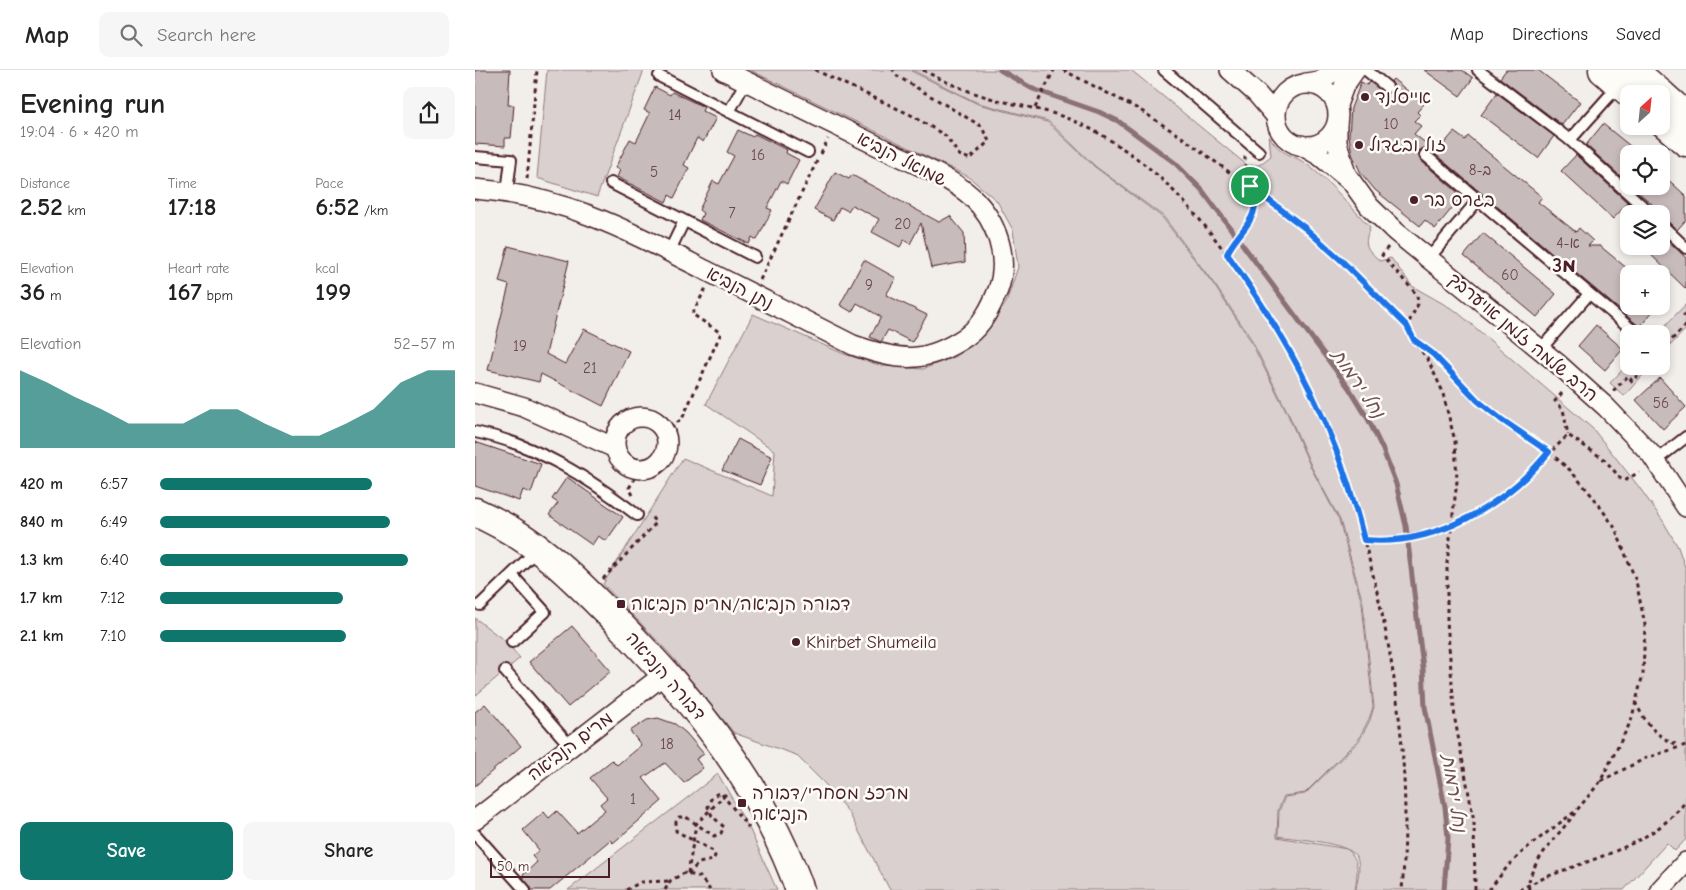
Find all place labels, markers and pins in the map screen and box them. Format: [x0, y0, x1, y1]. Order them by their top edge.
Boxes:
place label: אייסלנד [1375, 87, 1431, 108]
marker: אייסלנד [1359, 91, 1371, 103]
place label: זול ובגדול [1369, 135, 1446, 156]
marker: זול ובגדול [1353, 139, 1365, 151]
pin [1229, 165, 1271, 207]
place label: בגרס בר [1424, 190, 1495, 211]
marker: בגרס בר [1408, 194, 1420, 206]
place label: דבורה הנביאה/מרים הנביאה [631, 594, 850, 615]
marker: דבורה הנביאה/מרים הנביאה [615, 598, 627, 610]
place label: Khirbet Shumeila [806, 632, 937, 653]
marker: Khirbet Shumeila [790, 636, 802, 648]
place label: מרכז מסחרי/דבורה הנביאה [752, 783, 909, 825]
marker: מרכז מסחרי/דבורה הנביאה [736, 797, 748, 809]

